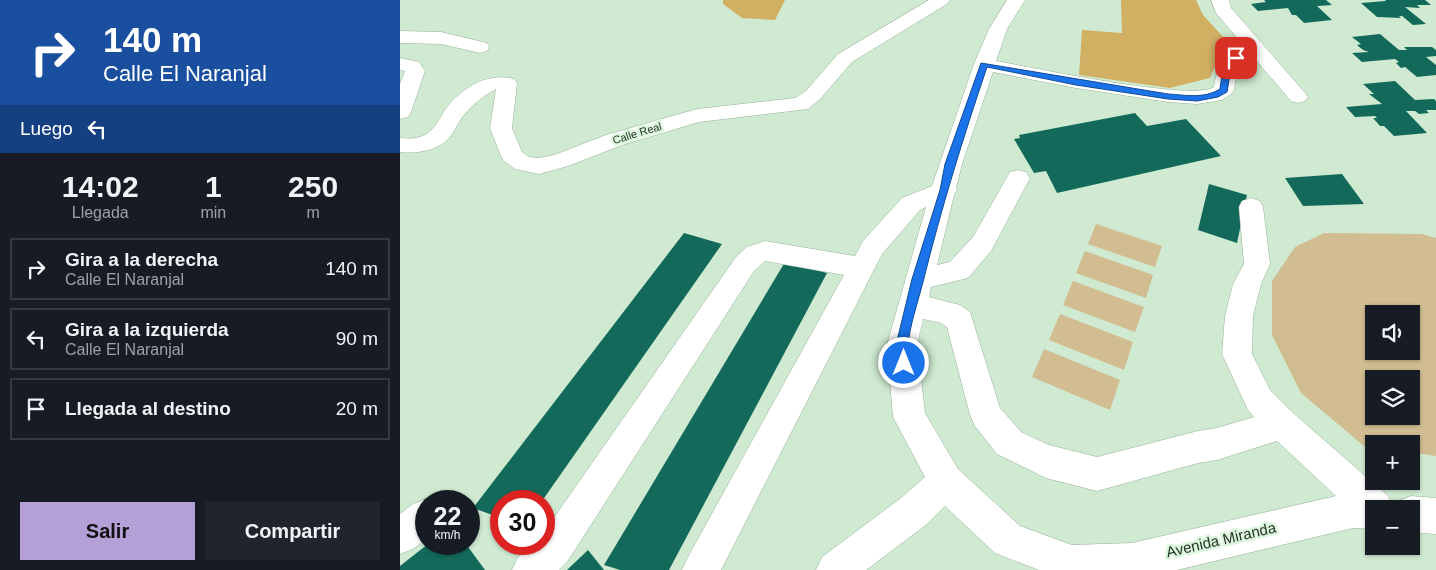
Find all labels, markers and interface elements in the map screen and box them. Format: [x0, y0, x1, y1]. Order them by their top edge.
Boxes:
icon: right [20, 20, 85, 85]
text: 140 m [103, 20, 202, 59]
pin [1215, 37, 1257, 79]
icon: arrive [1222, 44, 1250, 72]
text: Calle El Naranjal [103, 61, 267, 86]
icon: left [83, 115, 111, 143]
text: Luego [20, 118, 73, 139]
street label: Calle Real [611, 120, 663, 146]
text: 14:02 [62, 170, 139, 203]
text: 1 [205, 170, 222, 203]
text: 250 [288, 170, 338, 203]
text: Llegada [72, 204, 129, 221]
text: min [200, 204, 226, 221]
text: m [306, 204, 320, 221]
text: Gira a la derecha [65, 249, 218, 270]
icon: right [22, 255, 50, 283]
text: 140 m [325, 258, 378, 279]
text: Calle El Naranjal [65, 271, 184, 288]
map controls [1365, 305, 1420, 555]
button: sound [1365, 305, 1420, 360]
text: Gira a la izquierda [65, 319, 229, 340]
icon: left [22, 325, 50, 353]
text: 90 m [336, 328, 378, 349]
position arrow [877, 336, 929, 388]
text: Calle El Naranjal [65, 341, 184, 358]
button: layers [1365, 370, 1420, 425]
icon: arrive [22, 395, 50, 423]
text: Llegada al destino [65, 398, 231, 419]
text: 20 m [336, 398, 378, 419]
button: + [1365, 435, 1420, 490]
speed limit sign: 30 [490, 490, 555, 555]
button: − [1365, 500, 1420, 555]
button: Salir [20, 502, 195, 560]
button: Compartir [205, 502, 380, 560]
text: 22 [434, 502, 461, 530]
street label: Avenida Miranda [1164, 518, 1278, 560]
text: km/h [434, 528, 461, 542]

